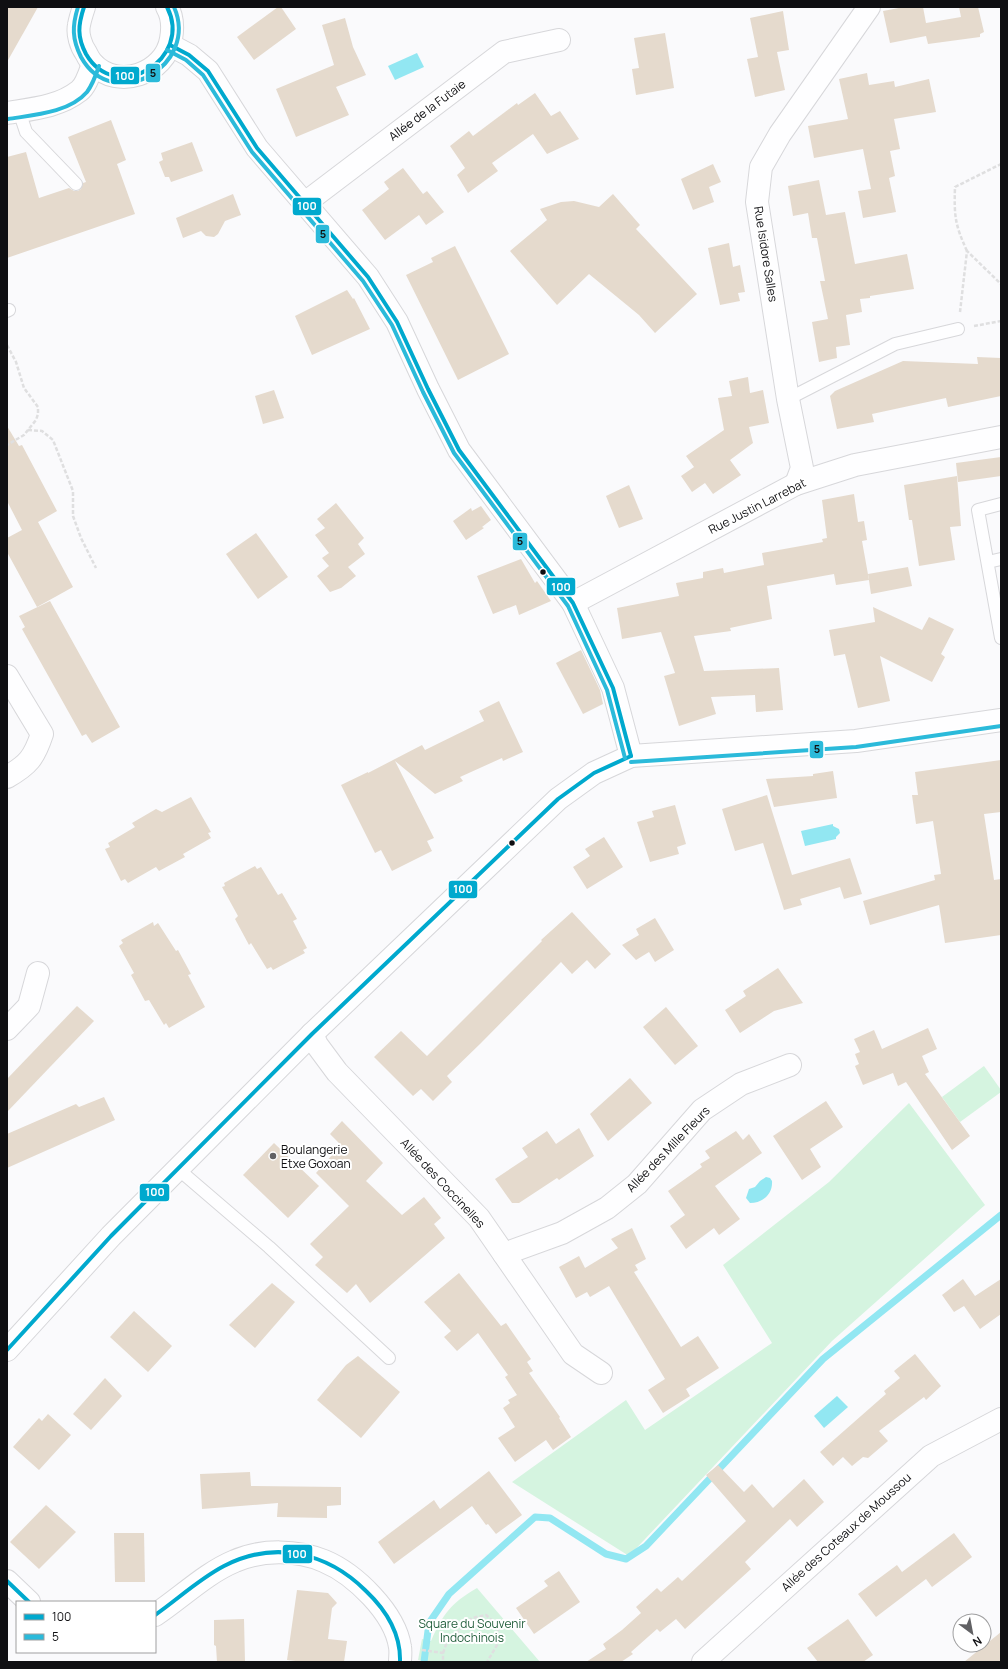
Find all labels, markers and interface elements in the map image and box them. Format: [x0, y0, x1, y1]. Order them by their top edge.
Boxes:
line badge: 5 [145, 63, 161, 83]
text: 5 [150, 65, 156, 80]
line badge: 100 [110, 66, 140, 85]
text: 100 [115, 68, 135, 83]
street label: Allée de la Futaie [385, 75, 469, 145]
line badge: 100 [292, 197, 322, 216]
text: 100 [297, 198, 317, 213]
street label: Rue Isidore Salles [750, 205, 782, 303]
line badge: 5 [315, 224, 330, 244]
text: 5 [320, 226, 326, 241]
street label: Rue Justin Larrebat [705, 474, 809, 538]
line badge: 5 [512, 532, 528, 551]
text: 5 [517, 533, 523, 548]
unlabelled marker [538, 567, 548, 577]
line badge: 100 [546, 577, 576, 596]
text: 100 [551, 579, 571, 594]
line badge: 5 [809, 740, 824, 759]
text: 5 [814, 741, 820, 756]
unlabelled marker [507, 838, 517, 848]
line badge: 100 [448, 880, 478, 899]
text: 100 [453, 881, 473, 896]
street label: Allée des Mille Fleurs [622, 1102, 714, 1196]
street label: Allée des Coccinelles [397, 1134, 489, 1232]
place label: Boulangerie Etxe Goxoan [281, 1141, 351, 1172]
marker: Boulangerie Etxe Goxoan [268, 1151, 278, 1161]
line badge: 100 [139, 1183, 170, 1202]
text: 100 [145, 1184, 165, 1199]
street label: Allée des Coteaux de Moussou [777, 1469, 915, 1595]
line badge: 100 [282, 1544, 313, 1564]
text: 100 [287, 1546, 307, 1561]
legend [16, 1601, 156, 1653]
text: 100 [52, 1608, 71, 1625]
north arrow [952, 1613, 992, 1653]
park label: Square du Souvenir Indochinois [418, 1615, 526, 1646]
text: 5 [52, 1628, 59, 1645]
text: N [970, 1633, 985, 1650]

